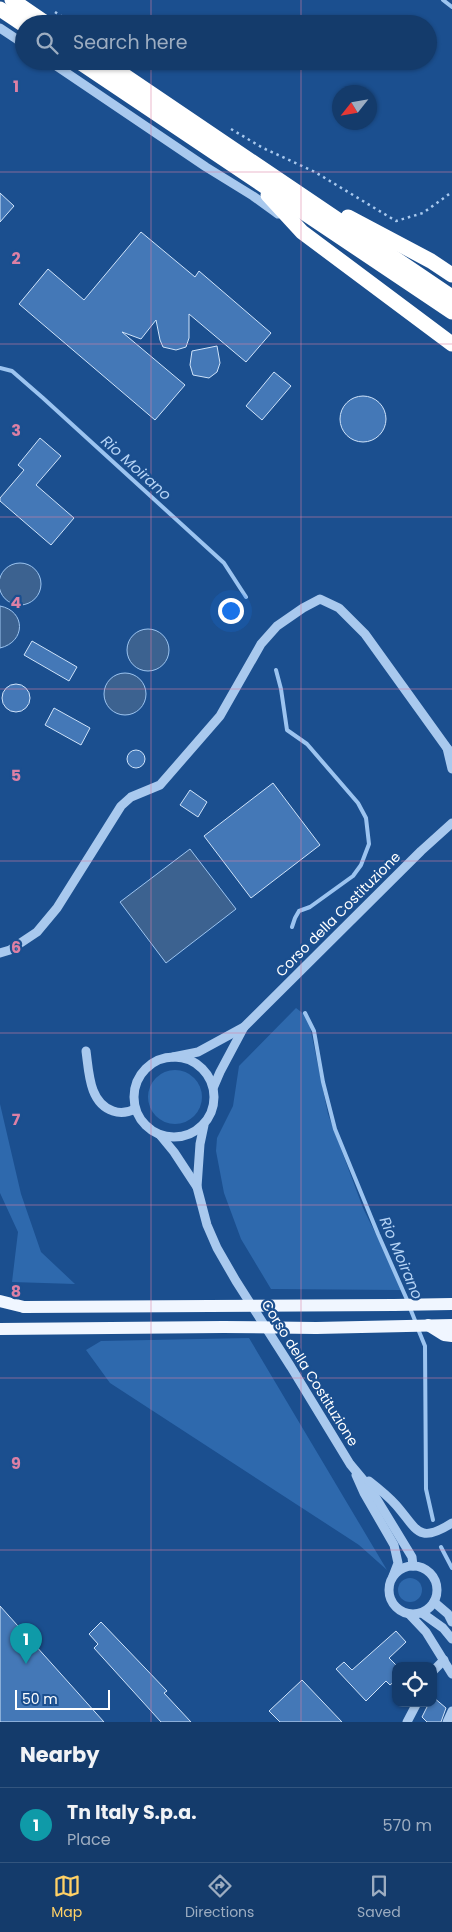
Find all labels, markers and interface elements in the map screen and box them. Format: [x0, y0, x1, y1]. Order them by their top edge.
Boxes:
search box [15, 15, 437, 70]
icon: search [33, 29, 61, 57]
text: Search here [73, 29, 187, 56]
text: 1 [13, 75, 19, 98]
north arrow [332, 85, 377, 130]
text: 2 [11, 247, 21, 270]
text: 3 [11, 419, 21, 442]
water label: Rio Moirano [97, 430, 176, 505]
text: 4 [11, 591, 22, 614]
your location [218, 598, 244, 624]
text: 5 [11, 764, 21, 787]
street label: Corso della Costituzione [271, 847, 405, 981]
text: 6 [11, 936, 21, 959]
text: 7 [12, 1108, 21, 1131]
water label: Rio Moirano [375, 1213, 428, 1302]
text: 8 [11, 1280, 21, 1303]
street label: Corso della Costituzione [257, 1296, 364, 1450]
text: 9 [11, 1452, 21, 1475]
pin: 1 [10, 1623, 42, 1664]
map controls [392, 1662, 437, 1707]
button: locate [392, 1662, 437, 1707]
scale bar [15, 1687, 110, 1710]
text: 50 m [22, 1689, 58, 1709]
text: Nearby [20, 1740, 100, 1769]
text: Tn Italy S.p.a. [67, 1799, 197, 1826]
text: 1 [33, 1814, 39, 1837]
text: 570 m [382, 1814, 432, 1837]
text: Place [67, 1828, 111, 1851]
tab: Map [51, 1872, 82, 1923]
tab: Directions [185, 1872, 254, 1923]
tab: Saved [357, 1872, 401, 1923]

